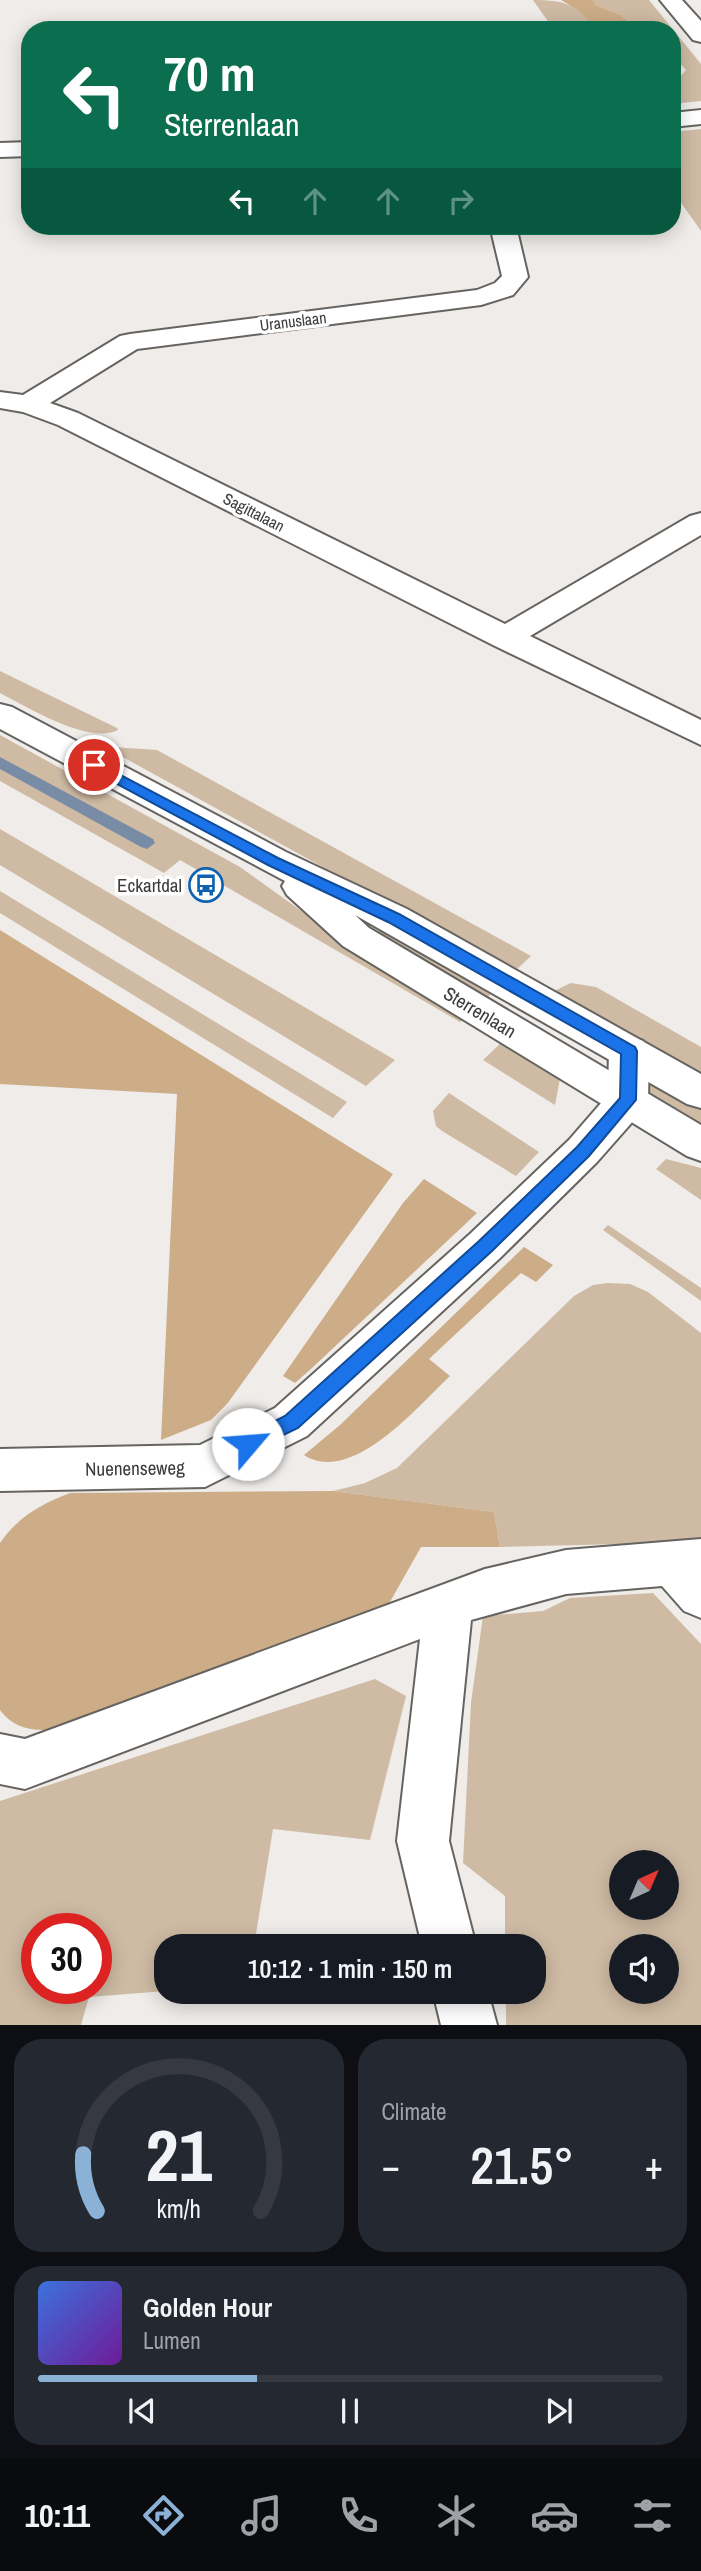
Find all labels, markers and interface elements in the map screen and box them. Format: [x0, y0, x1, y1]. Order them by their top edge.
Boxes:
text: 70 m [164, 40, 256, 106]
icon: left [49, 49, 140, 140]
text: Sterrenlaan [164, 103, 300, 146]
icon: left [223, 182, 261, 220]
icon: ahead [296, 182, 334, 220]
icon: ahead [369, 182, 407, 220]
icon: right [442, 182, 480, 220]
street label: Uranuslaan [258, 306, 328, 336]
street label: Sagittalaan [219, 487, 289, 537]
pin [64, 735, 124, 795]
icon: arrive [75, 746, 113, 784]
bus stop icon: Eckartdal [187, 866, 225, 904]
place label: Eckartdal [117, 872, 182, 898]
street label: Sterrenlaan [439, 980, 521, 1044]
position arrow [211, 1407, 285, 1481]
street label: Nuenenseweg [85, 1454, 185, 1482]
north arrow [609, 1850, 679, 1920]
map controls [609, 1850, 679, 2004]
speed limit sign: 30 [21, 1913, 112, 2004]
button: sound [609, 1934, 679, 2004]
text: 10:12 · 1 min · 150 m [248, 1951, 452, 1986]
text: Climate [382, 2096, 446, 2127]
text: 21 [146, 2107, 213, 2205]
text: 21.5° [470, 2130, 574, 2200]
text: − [382, 2140, 400, 2191]
text: + [645, 2140, 663, 2191]
text: km/h [157, 2192, 201, 2226]
text: Golden Hour [143, 2290, 272, 2325]
text: Lumen [143, 2325, 201, 2356]
icon: previous [123, 2392, 161, 2430]
icon: pause [331, 2392, 369, 2430]
icon: next [540, 2392, 578, 2430]
icon: directions [139, 2491, 188, 2540]
icon: music [237, 2491, 286, 2540]
icon: phone [334, 2491, 383, 2540]
icon: climate [432, 2491, 481, 2540]
icon: car [530, 2491, 579, 2540]
icon: filters [628, 2491, 677, 2540]
text: 10:11 [24, 2494, 90, 2537]

